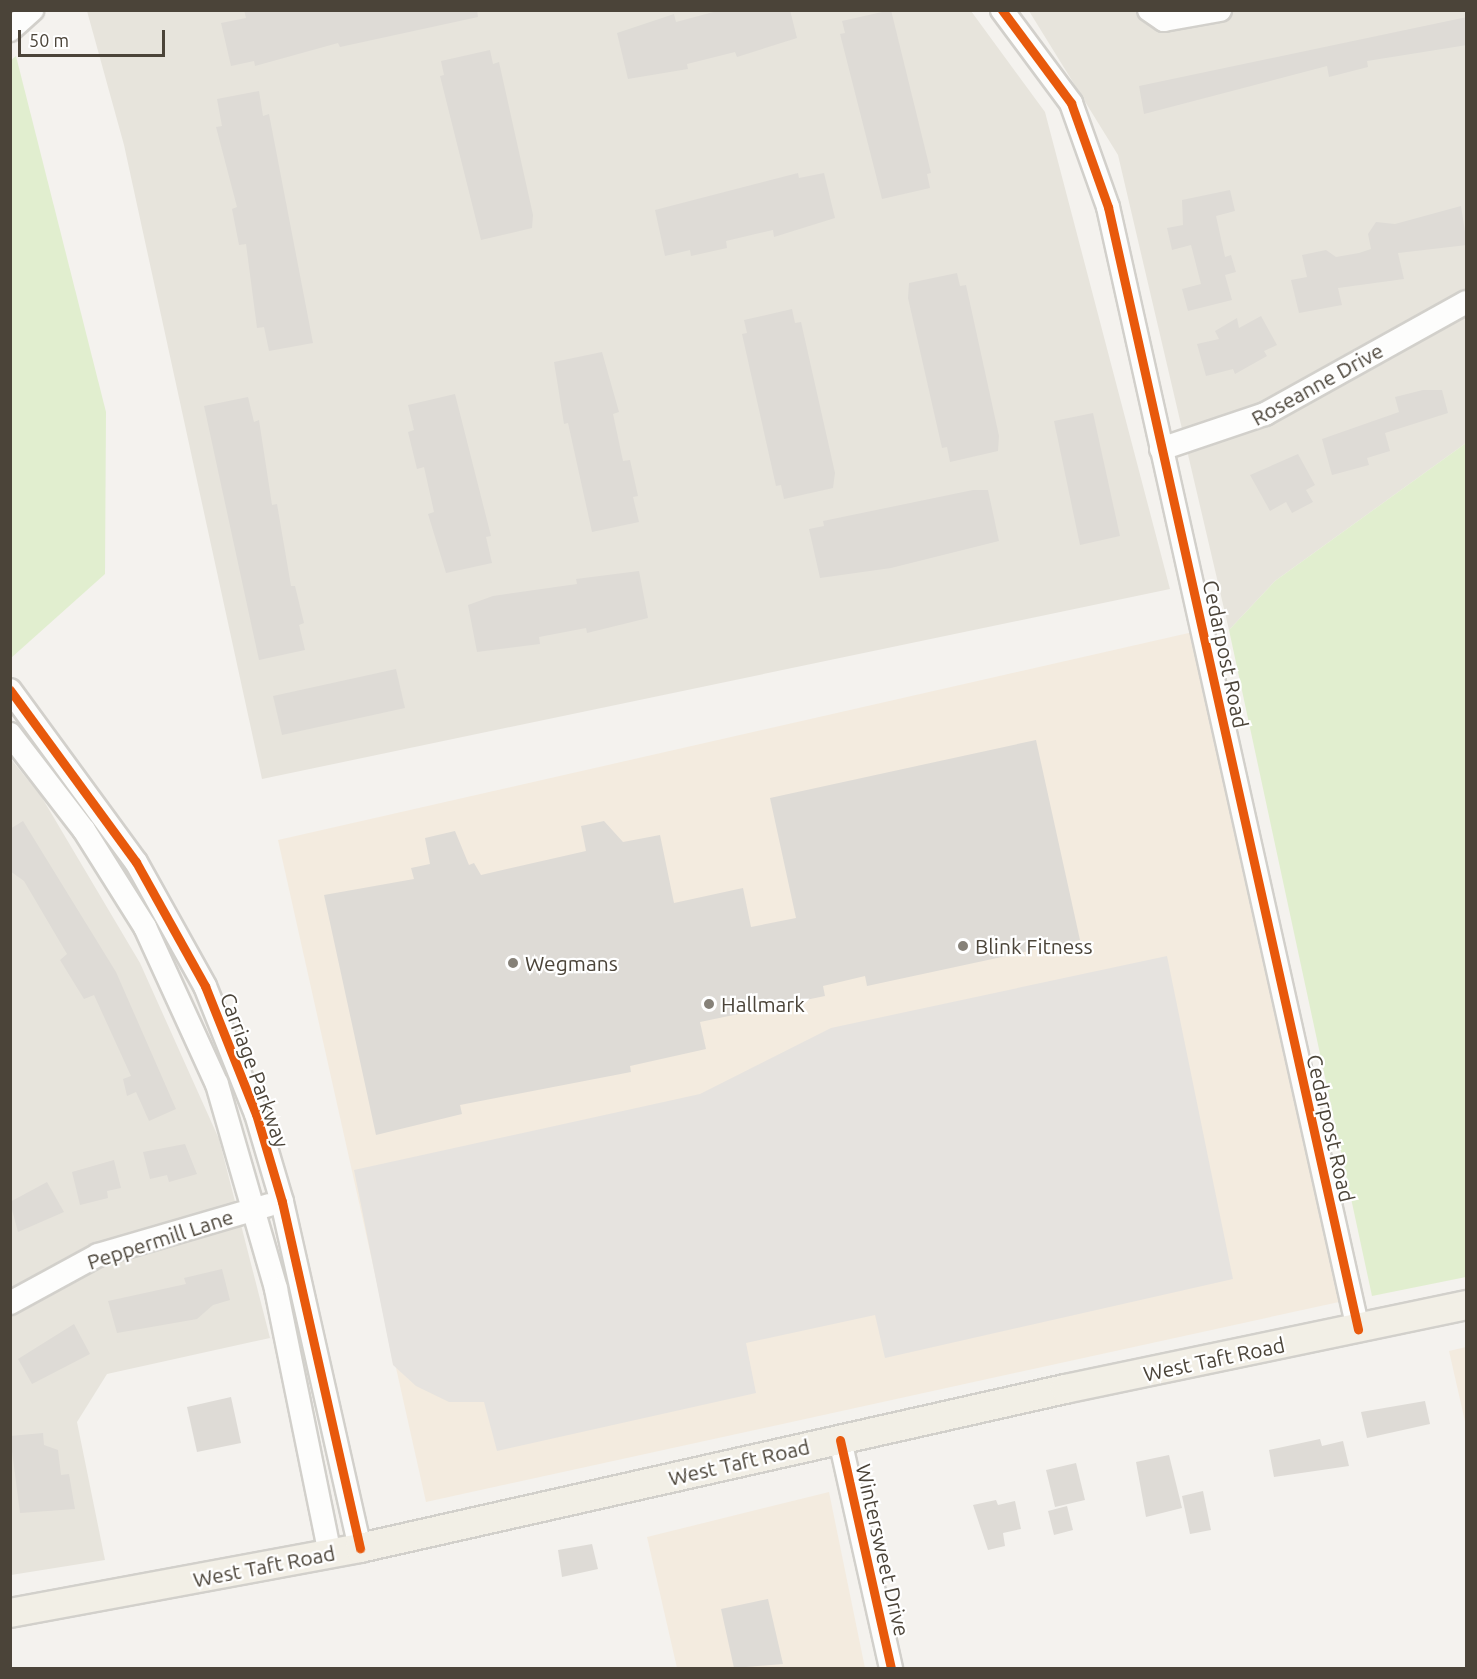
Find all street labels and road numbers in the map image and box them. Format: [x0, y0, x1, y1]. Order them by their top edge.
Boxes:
street label: Roseanne Drive [1247, 337, 1387, 431]
street label: Cedarpost Road [1198, 578, 1254, 730]
street label: Carriage Parkway [215, 989, 295, 1151]
street label: Cedarpost Road [1302, 1052, 1360, 1204]
street label: Peppermill Lane [84, 1204, 236, 1274]
street label: West Taft Road [1141, 1332, 1287, 1386]
street label: West Taft Road [666, 1434, 812, 1490]
street label: Wintersweet Drive [851, 1461, 915, 1639]
street label: West Taft Road [191, 1540, 337, 1592]

